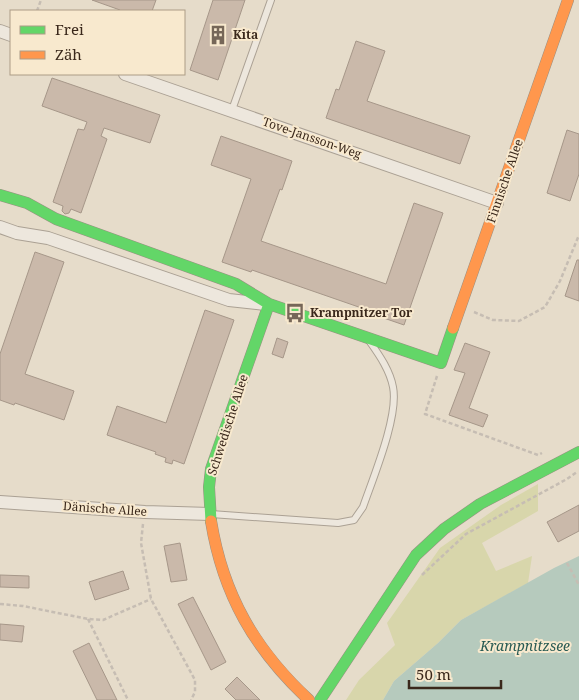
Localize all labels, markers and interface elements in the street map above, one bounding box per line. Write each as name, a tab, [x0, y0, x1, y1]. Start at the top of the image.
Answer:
legend	[10, 10, 185, 75]
text: Frei	[55, 19, 84, 39]
building icon: Kita	[207, 24, 229, 46]
place label: Kita	[233, 26, 258, 43]
text: Zäh	[55, 44, 82, 64]
street label: Tove-Jansson-Weg	[260, 113, 364, 163]
street label: Finnische Allee	[482, 137, 527, 225]
bus stop icon: Krampnitzer Tor	[284, 302, 306, 324]
place label: Krampnitzer Tor	[310, 304, 413, 321]
street label: Schwedische Allee	[203, 372, 252, 478]
street label: Dänische Allee	[62, 497, 148, 520]
water label: Krampnitzsee	[479, 636, 570, 655]
scale bar	[409, 658, 502, 690]
text: 50 m	[416, 664, 451, 684]

